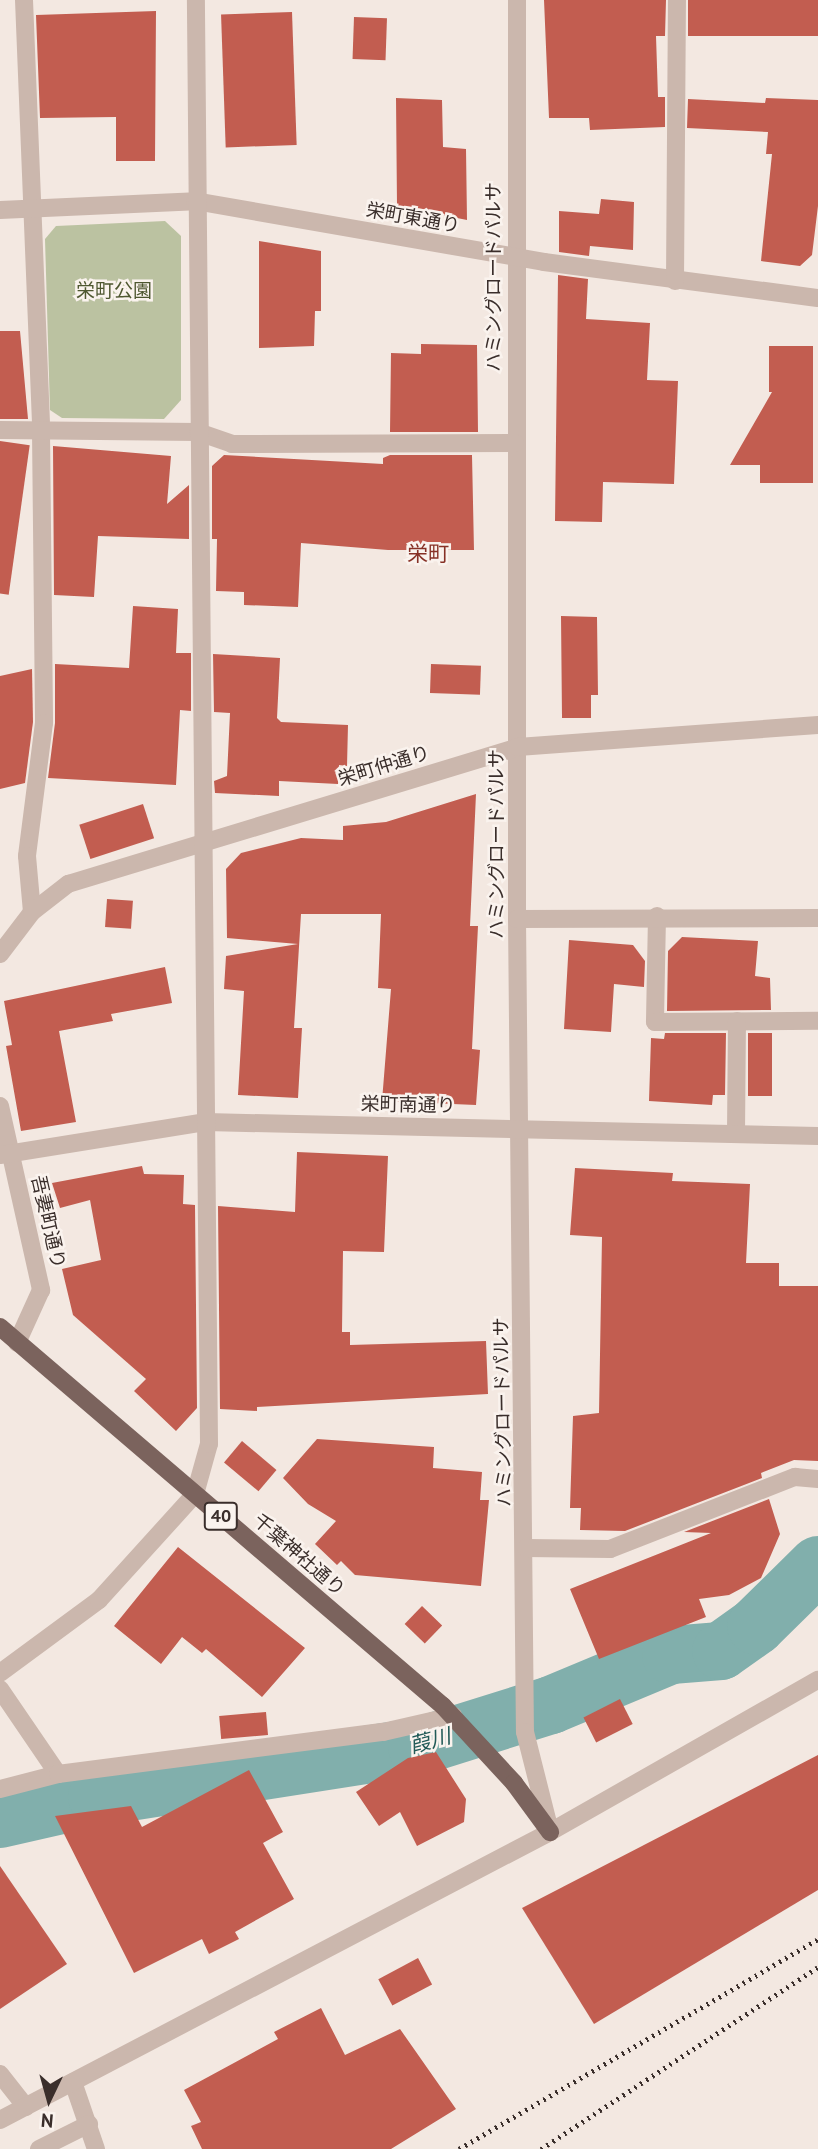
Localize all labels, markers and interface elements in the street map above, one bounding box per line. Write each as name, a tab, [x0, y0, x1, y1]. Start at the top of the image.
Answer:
street label: ハミングロードパルサ	[483, 182, 505, 372]
street label: 栄町東通り	[364, 199, 462, 237]
park label: 栄町公園	[76, 280, 152, 302]
district label: 栄町	[407, 541, 449, 567]
street label: 栄町仲通り	[335, 741, 433, 791]
street label: ハミングロードパルサ	[486, 749, 508, 939]
street label: 栄町南通り	[360, 1093, 456, 1117]
street label: 吾妻町通り	[26, 1173, 70, 1271]
street label: ハミングロードパルサ	[490, 1317, 516, 1507]
road number: 40	[204, 1502, 238, 1531]
street label: 千葉神社通り	[249, 1509, 349, 1601]
water label: 葭川	[406, 1723, 454, 1759]
north arrow	[14, 2065, 84, 2135]
text: N	[40, 2108, 54, 2133]

